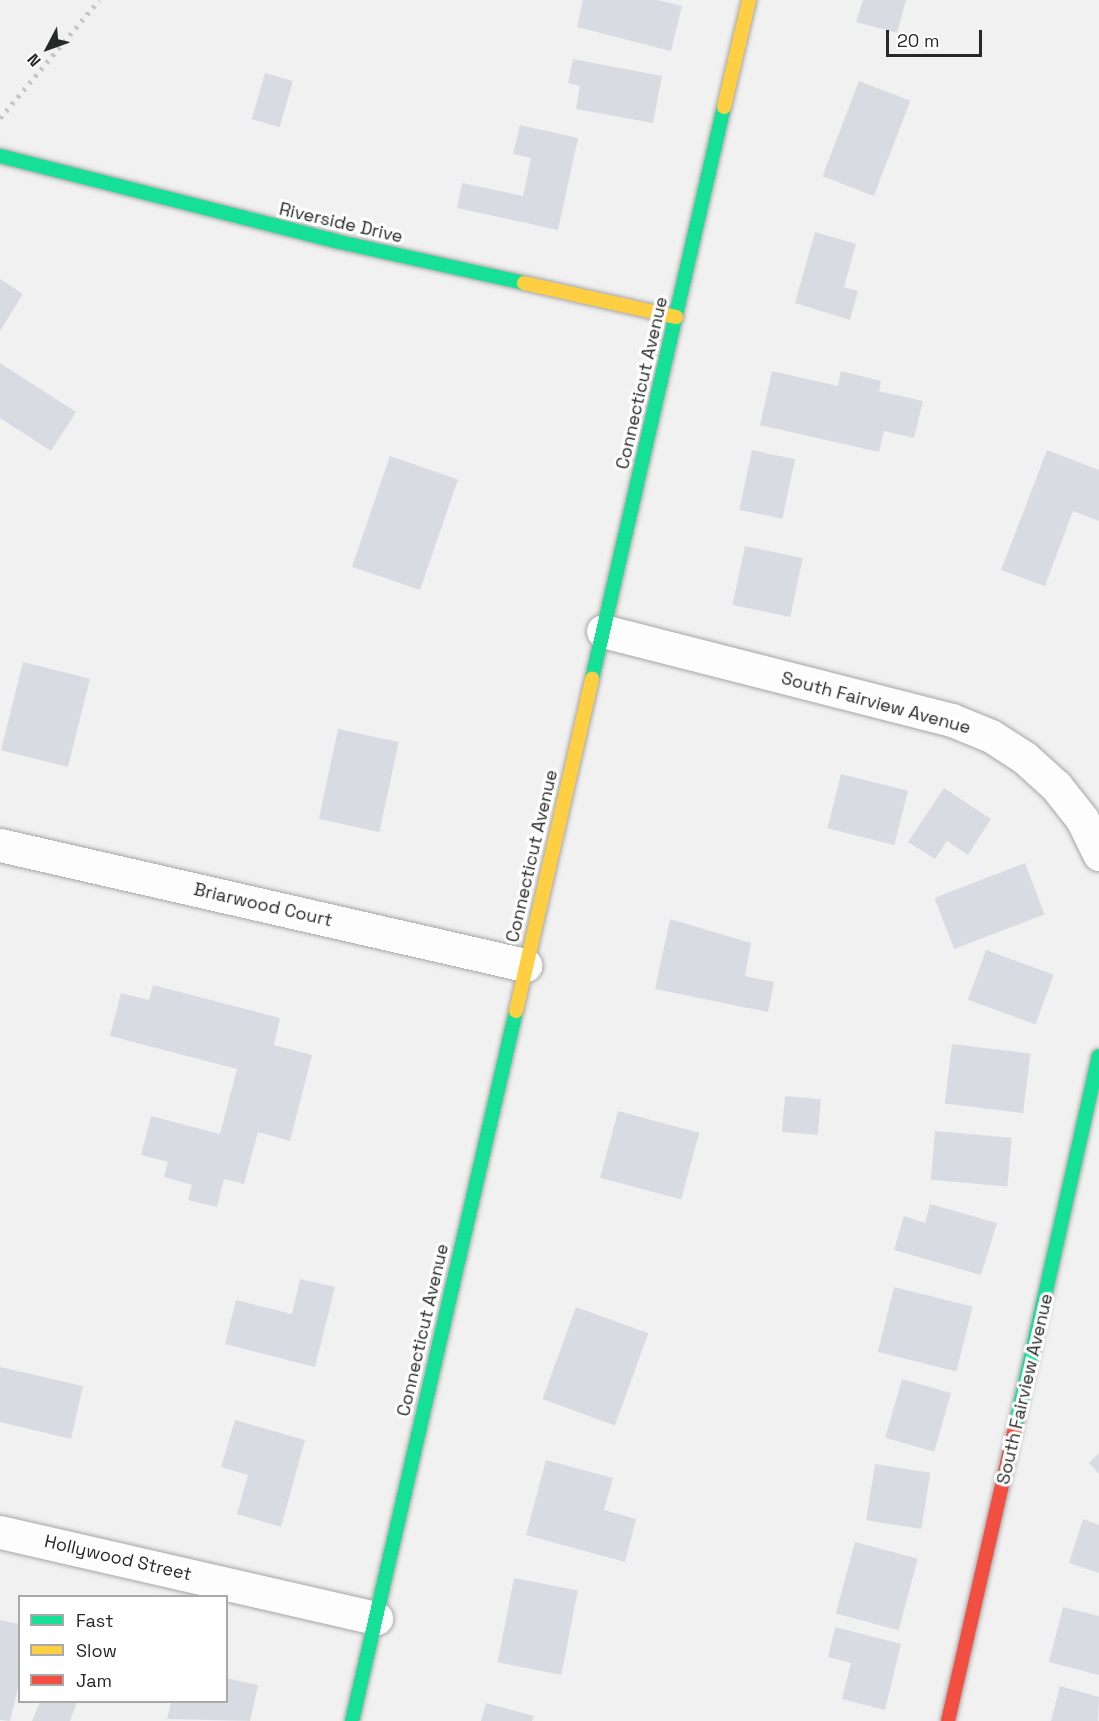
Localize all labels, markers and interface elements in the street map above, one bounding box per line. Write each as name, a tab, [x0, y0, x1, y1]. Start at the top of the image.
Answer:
north arrow	[18, 18, 78, 78]
scale bar	[889, 18, 985, 56]
text: 20 m	[897, 29, 940, 52]
text: N	[23, 49, 45, 71]
street label: Riverside Drive	[277, 198, 405, 248]
street label: Connecticut Avenue	[612, 294, 672, 472]
street label: South Fairview Avenue	[779, 667, 973, 739]
street label: Connecticut Avenue	[502, 767, 562, 945]
street label: Briarwood Court	[192, 879, 334, 931]
street label: Connecticut Avenue	[393, 1241, 453, 1419]
street label: South Fairview Avenue	[992, 1291, 1058, 1487]
street label: Hollywood Street	[42, 1531, 194, 1585]
legend	[18, 1595, 228, 1703]
text: Fast	[76, 1609, 113, 1632]
text: Slow	[76, 1639, 117, 1662]
text: Jam	[76, 1669, 112, 1692]

